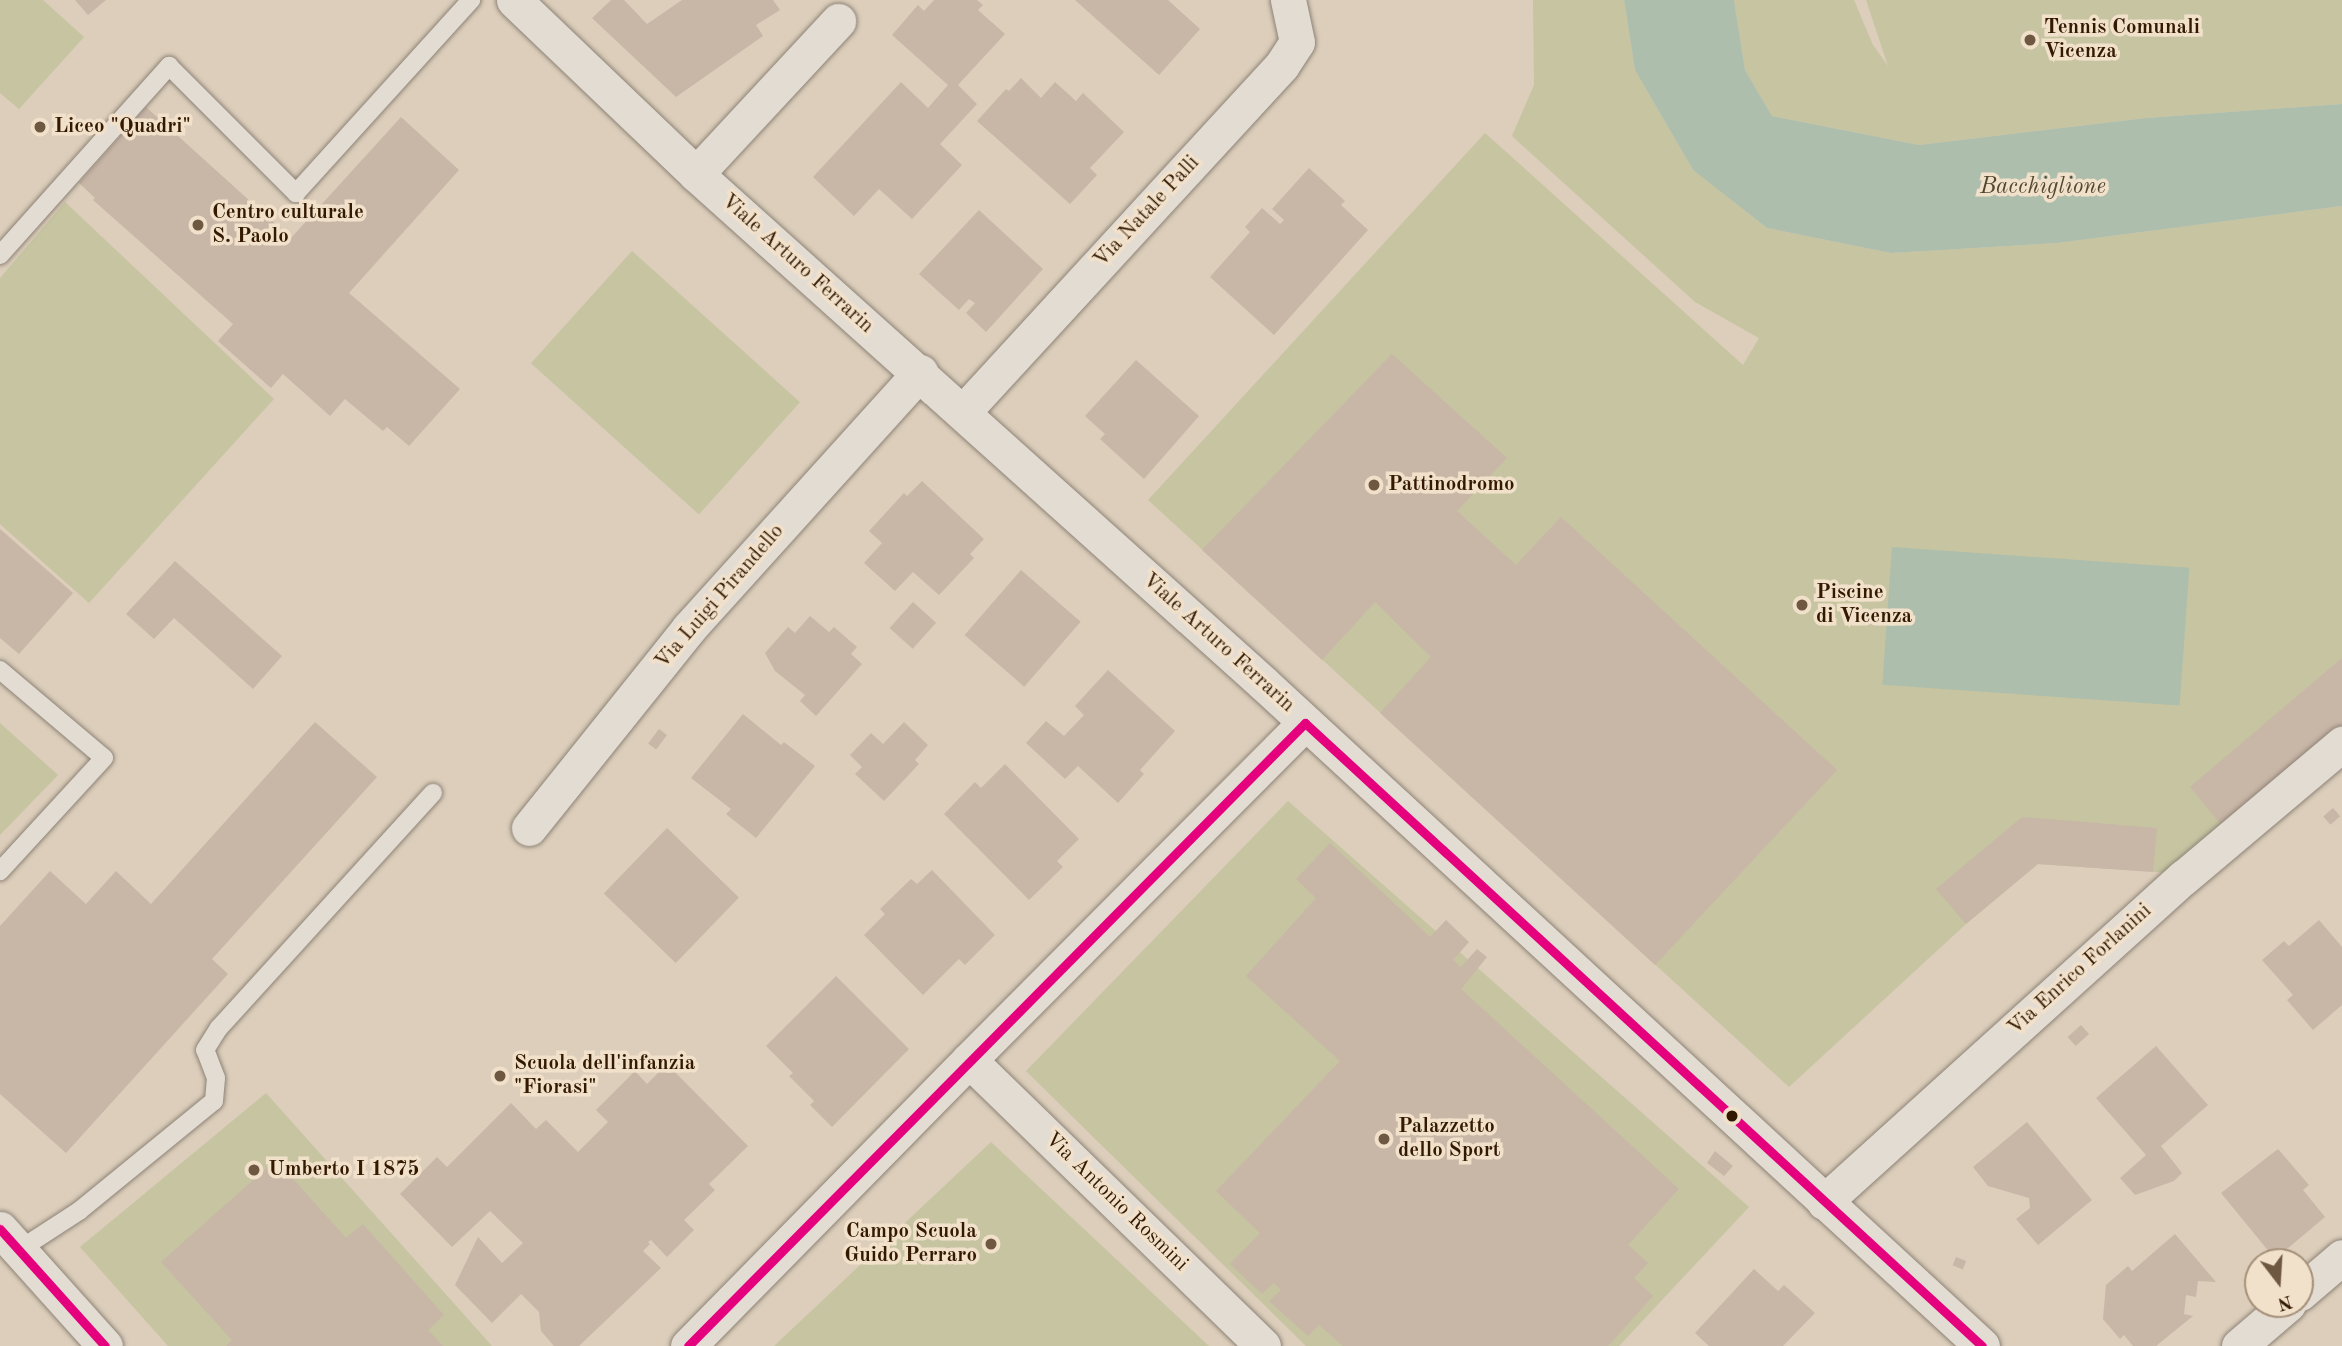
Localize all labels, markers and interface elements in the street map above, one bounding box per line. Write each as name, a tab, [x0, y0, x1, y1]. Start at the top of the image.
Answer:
place label: Tennis Comunali Vicenza	[2044, 15, 2200, 65]
marker: Tennis Comunali Vicenza	[2022, 32, 2038, 48]
place label: Liceo "Quadri"	[54, 114, 191, 140]
marker: Liceo "Quadri"	[32, 119, 48, 135]
street label: Via Natale Palli	[1089, 151, 1205, 273]
water label: Bacchiglione	[1980, 173, 2106, 201]
street label: Viale Arturo Ferrarin	[716, 189, 878, 339]
place label: Centro culturale S. Paolo	[212, 200, 364, 250]
marker: Centro culturale S. Paolo	[190, 217, 206, 233]
place label: Pattinodromo	[1388, 472, 1515, 498]
marker: Pattinodromo	[1366, 477, 1382, 493]
street label: Via Luigi Pirandello	[650, 519, 790, 675]
street label: Viale Arturo Ferrarin	[1137, 568, 1299, 718]
place label: Piscine di Vicenza	[1816, 580, 1912, 630]
marker: Piscine di Vicenza	[1794, 597, 1810, 613]
street label: Via Enrico Forlanini	[2003, 899, 2157, 1041]
place label: Scuola dell'infanzia "Fiorasi"	[514, 1051, 695, 1101]
marker: Scuola dell'infanzia "Fiorasi"	[492, 1068, 508, 1084]
unlabelled marker	[1725, 1109, 1739, 1123]
place label: Palazzetto dello Sport	[1398, 1114, 1500, 1164]
street label: Via Antonio Rosmini	[1039, 1127, 1193, 1277]
marker: Palazzetto dello Sport	[1376, 1131, 1392, 1147]
place label: Umberto I 1875	[268, 1157, 420, 1183]
marker: Umberto I 1875	[246, 1162, 262, 1178]
place label: Campo Scuola Guido Perraro	[844, 1219, 977, 1269]
marker: Campo Scuola Guido Perraro	[983, 1236, 999, 1252]
north arrow	[2244, 1248, 2314, 1318]
text: N	[2275, 1290, 2294, 1313]

